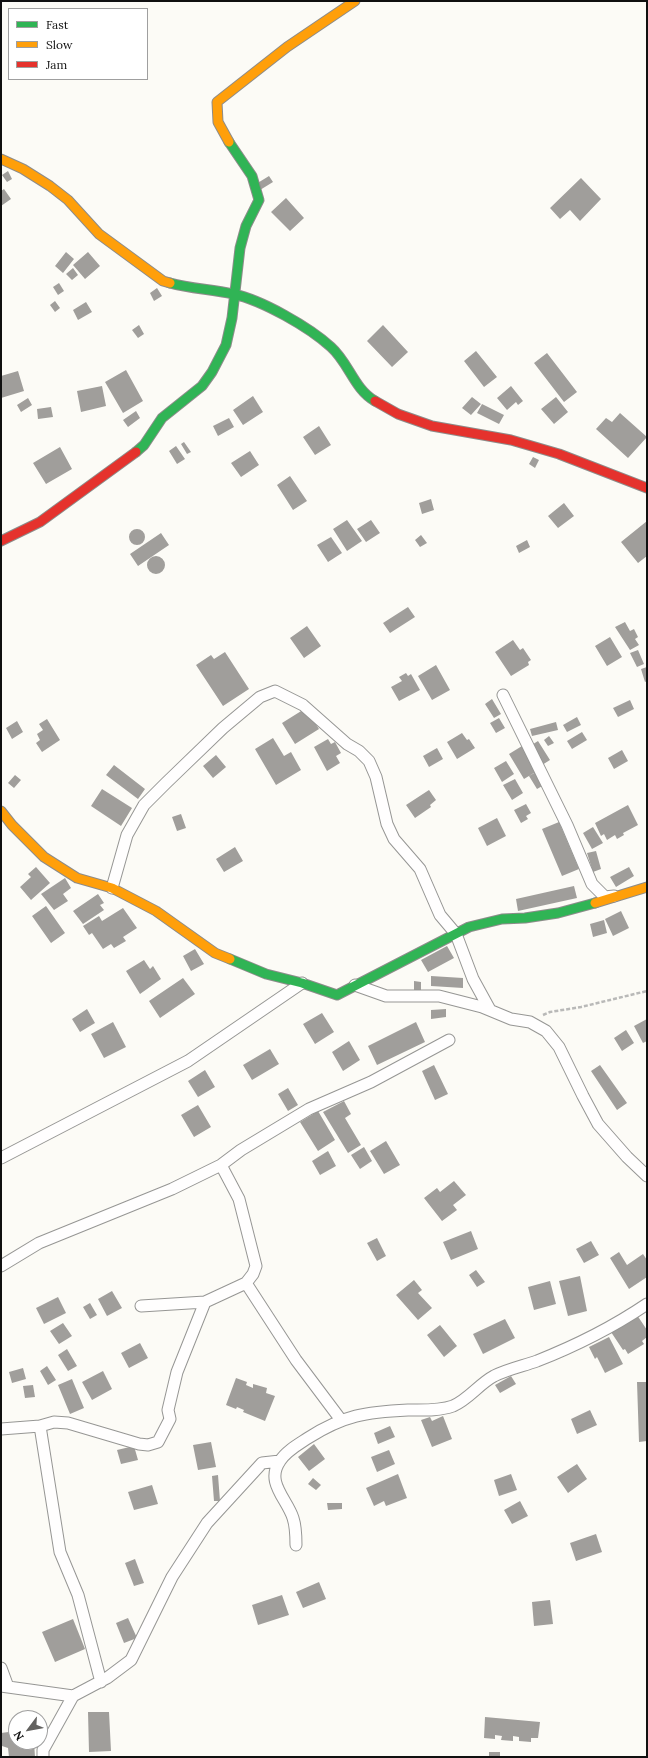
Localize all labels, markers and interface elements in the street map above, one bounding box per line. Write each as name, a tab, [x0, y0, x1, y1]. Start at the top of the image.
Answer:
legend	[8, 8, 148, 80]
text: Fast	[46, 17, 69, 32]
text: Slow	[46, 37, 73, 52]
text: Jam	[46, 57, 67, 72]
north arrow	[8, 1710, 48, 1750]
text: N	[10, 1729, 27, 1743]

